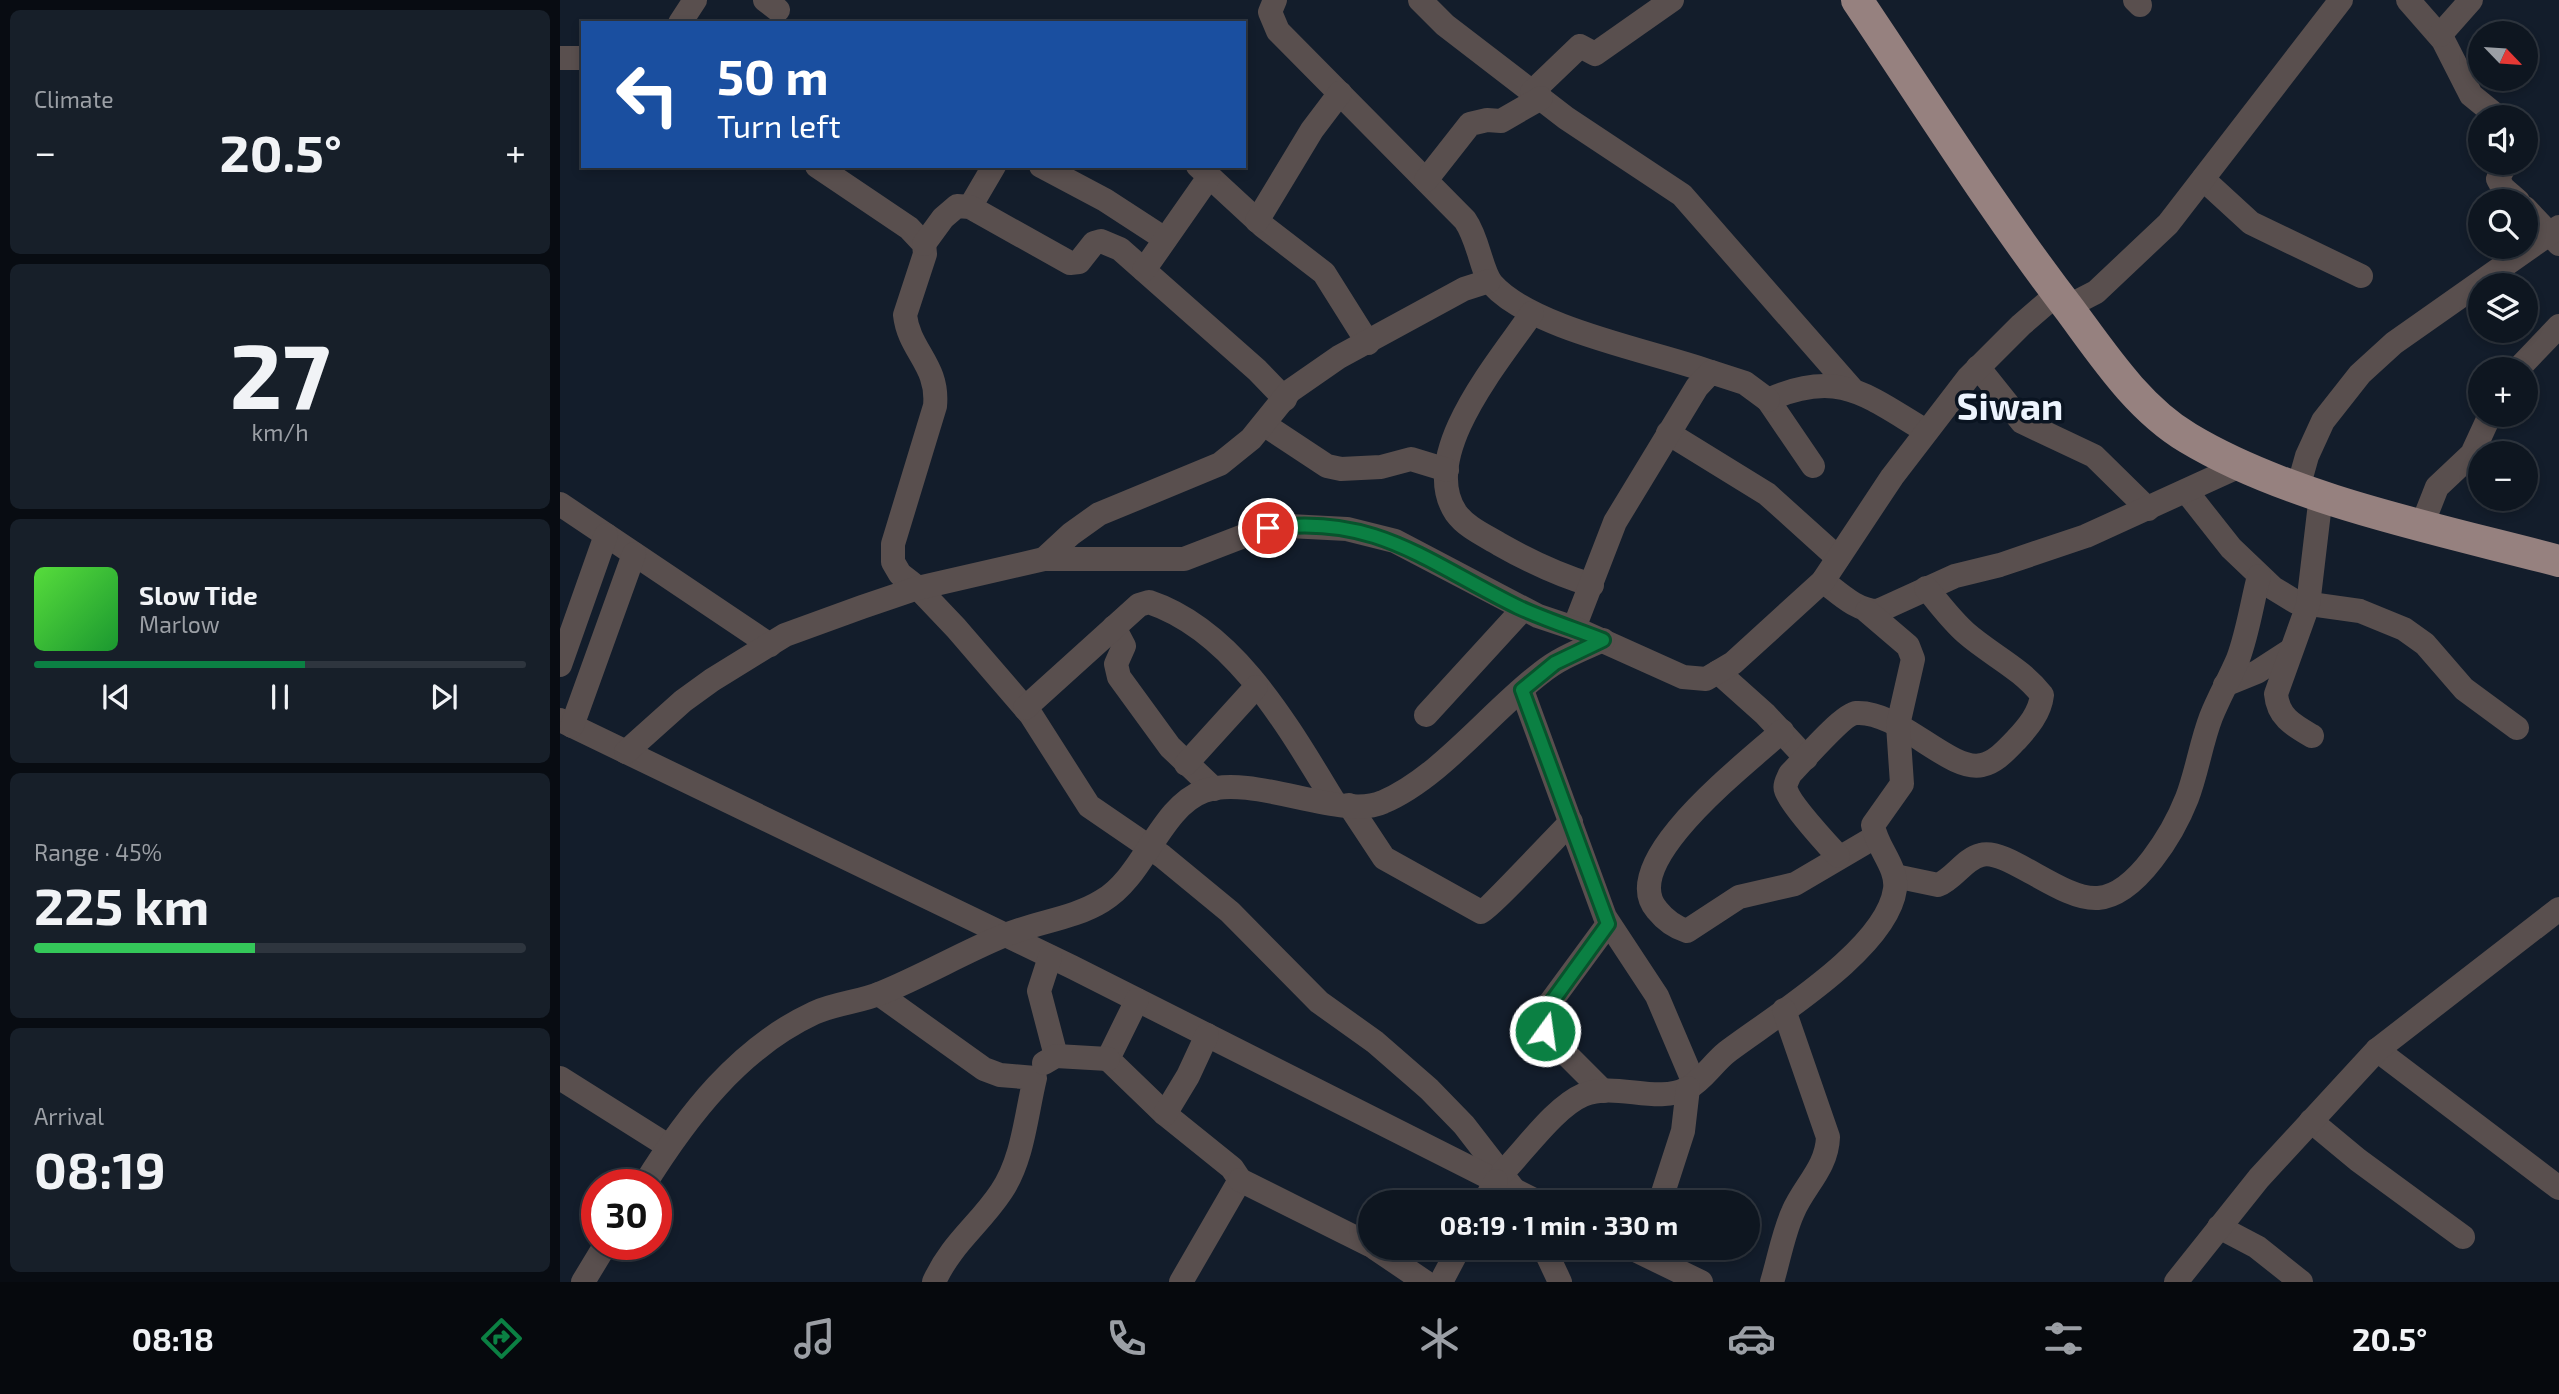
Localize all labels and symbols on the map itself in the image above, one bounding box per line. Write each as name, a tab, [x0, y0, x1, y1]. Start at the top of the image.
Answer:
north arrow	[2468, 21, 2538, 91]
district label: Siwan	[1957, 383, 2063, 427]
pin	[1238, 498, 1298, 558]
position arrow	[1508, 994, 1582, 1068]
speed limit sign: 30	[581, 1169, 672, 1260]

